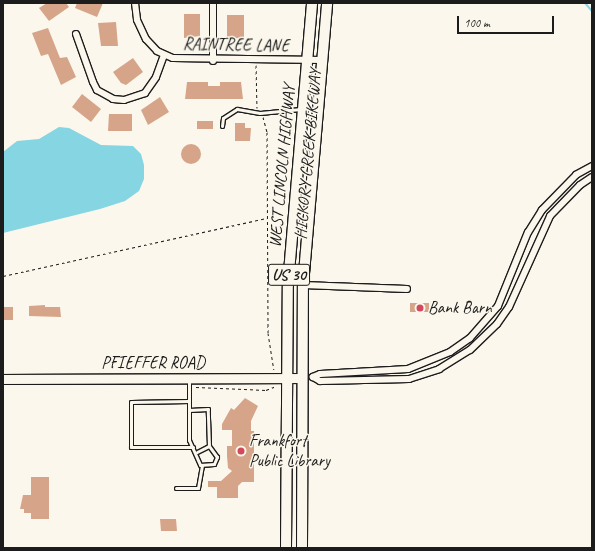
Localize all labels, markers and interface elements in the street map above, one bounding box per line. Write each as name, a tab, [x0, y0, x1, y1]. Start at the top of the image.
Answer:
scale bar	[459, 8, 556, 34]
text: 100 m	[464, 15, 490, 31]
street label: RAINTREE LANE	[182, 34, 290, 56]
street label: HICKORY CREEK BIKEWAY	[290, 69, 326, 239]
street label: WEST LINCOLN HIGHWAY	[265, 83, 299, 249]
road number: US 30	[268, 261, 310, 289]
place label: Bank Barn	[428, 298, 492, 318]
marker: Bank Barn	[415, 303, 425, 313]
street label: PFIEFFER ROAD	[101, 353, 205, 373]
place label: Frankfort Public Library	[249, 431, 329, 471]
marker: Frankfort Public Library	[236, 446, 246, 456]

